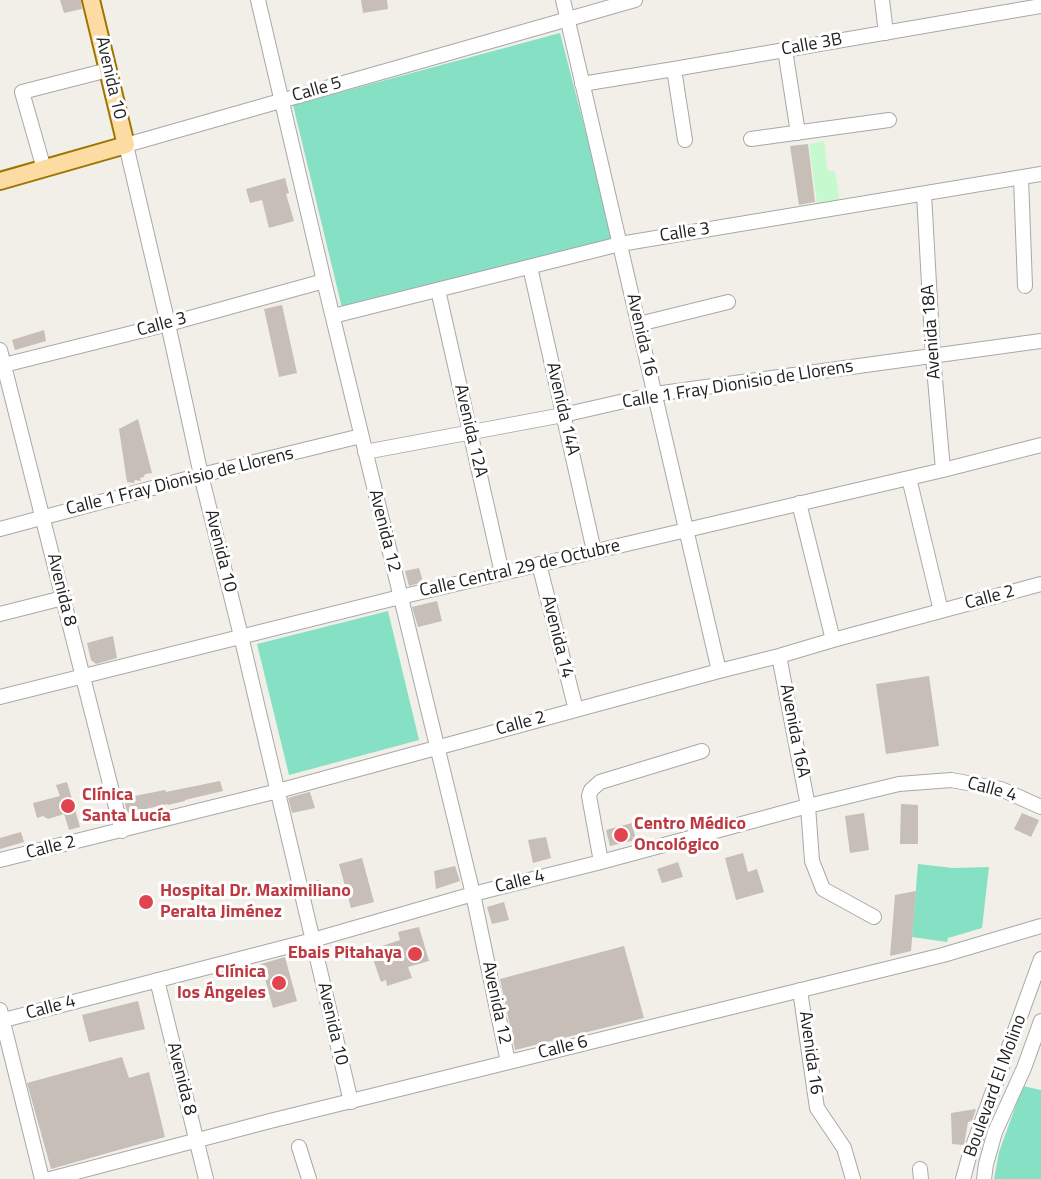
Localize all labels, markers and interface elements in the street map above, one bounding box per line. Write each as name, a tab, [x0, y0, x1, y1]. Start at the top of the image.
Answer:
street label: Calle 3B	[780, 29, 844, 61]
street label: Avenida 10	[90, 35, 130, 121]
street label: Calle 5	[290, 73, 344, 107]
street label: Calle 3	[658, 218, 712, 248]
street label: Avenida 18A	[918, 284, 946, 380]
street label: Avenida 16	[621, 292, 661, 378]
street label: Calle 3	[135, 308, 189, 342]
street label: Calle 1 Fray Dionisio de Llorens	[621, 356, 855, 414]
street label: Avenida 14A	[541, 360, 583, 458]
street label: Avenida 12A	[449, 382, 491, 480]
street label: Calle 1 Fray Dionisio de Llorens	[64, 443, 296, 521]
street label: Avenida 12	[363, 488, 405, 574]
street label: Avenida 10	[199, 508, 241, 594]
street label: Calle Central 29 de Octubre	[418, 535, 622, 603]
street label: Avenida 8	[42, 551, 80, 629]
street label: Calle 2	[963, 581, 1017, 615]
street label: Avenida 14	[536, 594, 578, 680]
street label: Avenida 16A	[774, 682, 814, 780]
street label: Calle 2	[494, 707, 548, 741]
street label: Calle 4	[965, 773, 1019, 807]
place label: Clínica Santa Lucía	[82, 785, 171, 828]
marker: Clínica Santa Lucía	[59, 797, 77, 815]
place label: Centro Médico Oncológico	[634, 814, 746, 856]
marker: Centro Médico Oncológico	[612, 826, 630, 844]
street label: Calle 2	[24, 831, 78, 865]
street label: Calle 4	[493, 865, 547, 899]
place label: Hospital Dr. Maximiliano Peralta Jiménez	[160, 881, 351, 924]
marker: Hospital Dr. Maximiliano Peralta Jiménez	[137, 893, 155, 911]
place label: Ebais Pitahaya	[288, 943, 402, 965]
marker: Ebais Pitahaya	[406, 945, 424, 963]
street label: Avenida 12	[477, 960, 515, 1046]
place label: Clínica los Ángeles	[177, 962, 266, 1004]
marker: Clínica los Ángeles	[270, 974, 288, 992]
street label: Avenida 10	[312, 981, 352, 1067]
street label: Calle 4	[24, 991, 78, 1025]
street label: Avenida 16	[793, 1010, 827, 1096]
street label: Boulevard El Molino	[960, 1012, 1032, 1160]
street label: Calle 6	[536, 1031, 590, 1065]
street label: Avenida 8	[162, 1040, 200, 1118]

